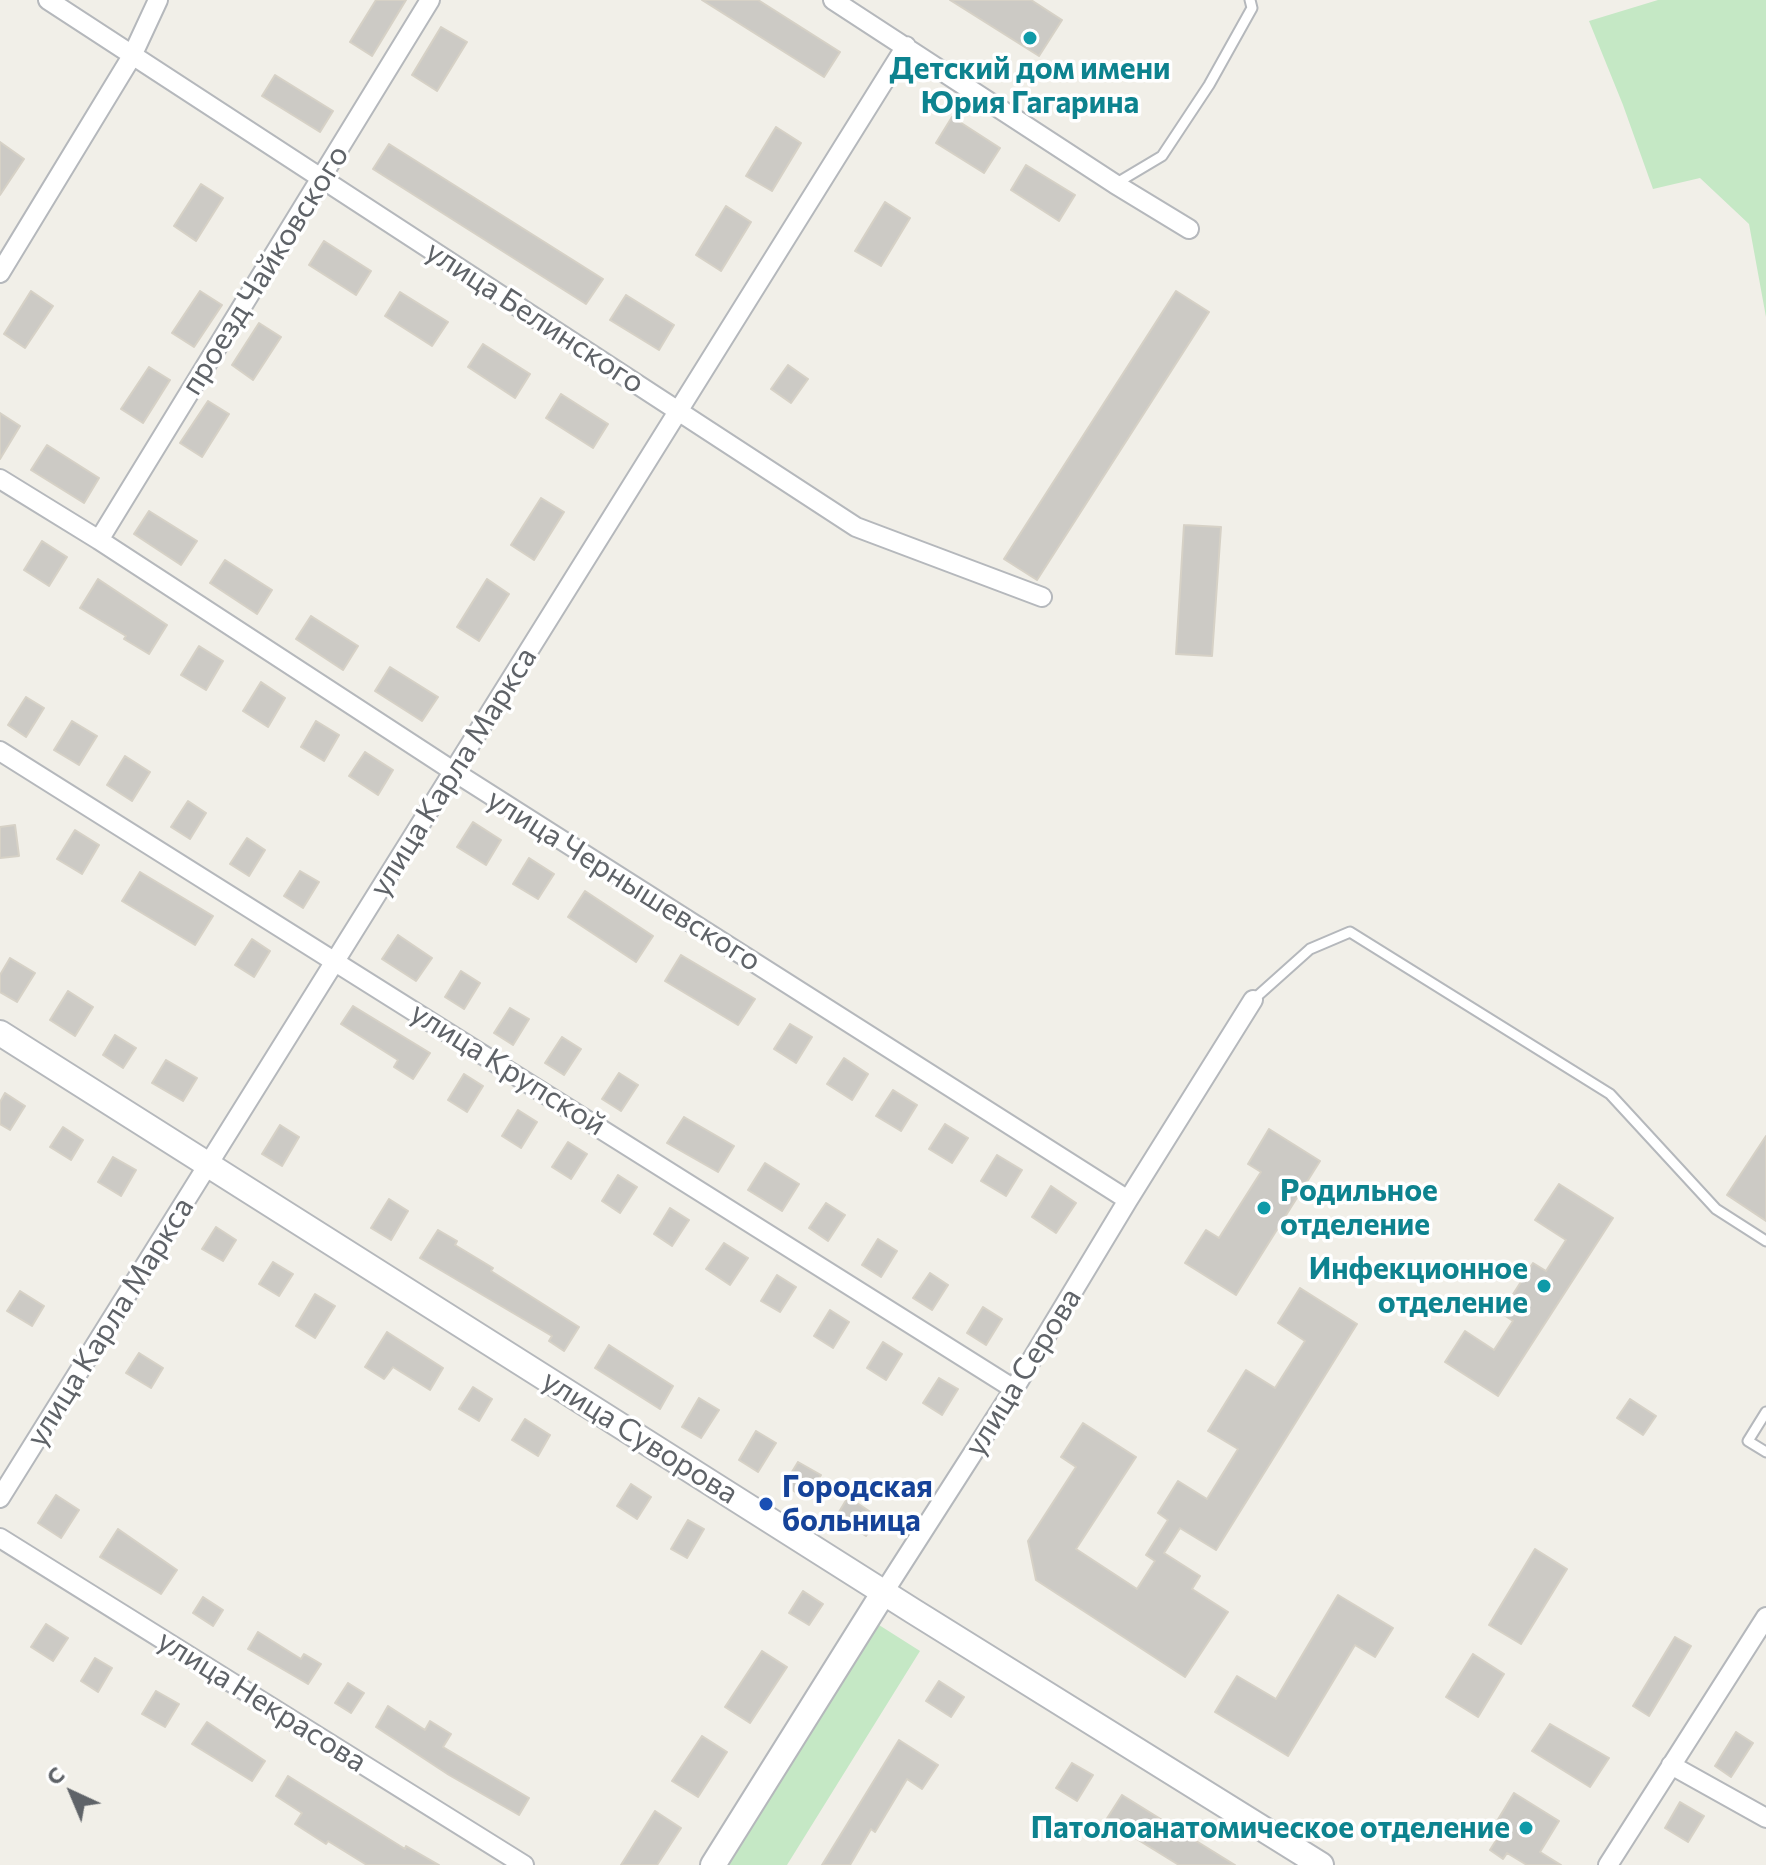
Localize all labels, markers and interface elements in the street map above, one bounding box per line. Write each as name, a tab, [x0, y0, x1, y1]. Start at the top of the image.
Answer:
marker: Детский дом имени Юрия Гагарина	[1021, 29, 1039, 47]
place label: Детский дом имени Юрия Гагарина	[889, 51, 1171, 122]
street label: проезд Чайковского	[174, 139, 356, 401]
street label: улица Белинского	[419, 233, 651, 401]
street label: улица Карла Маркса	[362, 641, 544, 903]
street label: улица Чернышевского	[481, 781, 767, 979]
street label: улица Крупской	[404, 995, 612, 1143]
place label: Родильное отделение	[1280, 1173, 1438, 1244]
street label: улица Карла Маркса	[19, 1191, 201, 1453]
marker: Родильное отделение	[1255, 1199, 1273, 1217]
place label: Инфекционное отделение	[1309, 1251, 1528, 1322]
marker: Инфекционное отделение	[1535, 1277, 1553, 1295]
street label: улица Серова	[957, 1281, 1089, 1463]
street label: улица Суворова	[535, 1362, 745, 1512]
place label: Городская больница	[782, 1469, 933, 1540]
marker: Городская больница	[757, 1495, 775, 1513]
street label: улица Некрасова	[151, 1622, 373, 1780]
north arrow	[32, 1753, 112, 1833]
text: С	[40, 1760, 70, 1790]
place label: Патолоанатомическое отделение	[1031, 1810, 1510, 1846]
marker: Патолоанатомическое отделение	[1517, 1819, 1535, 1837]

